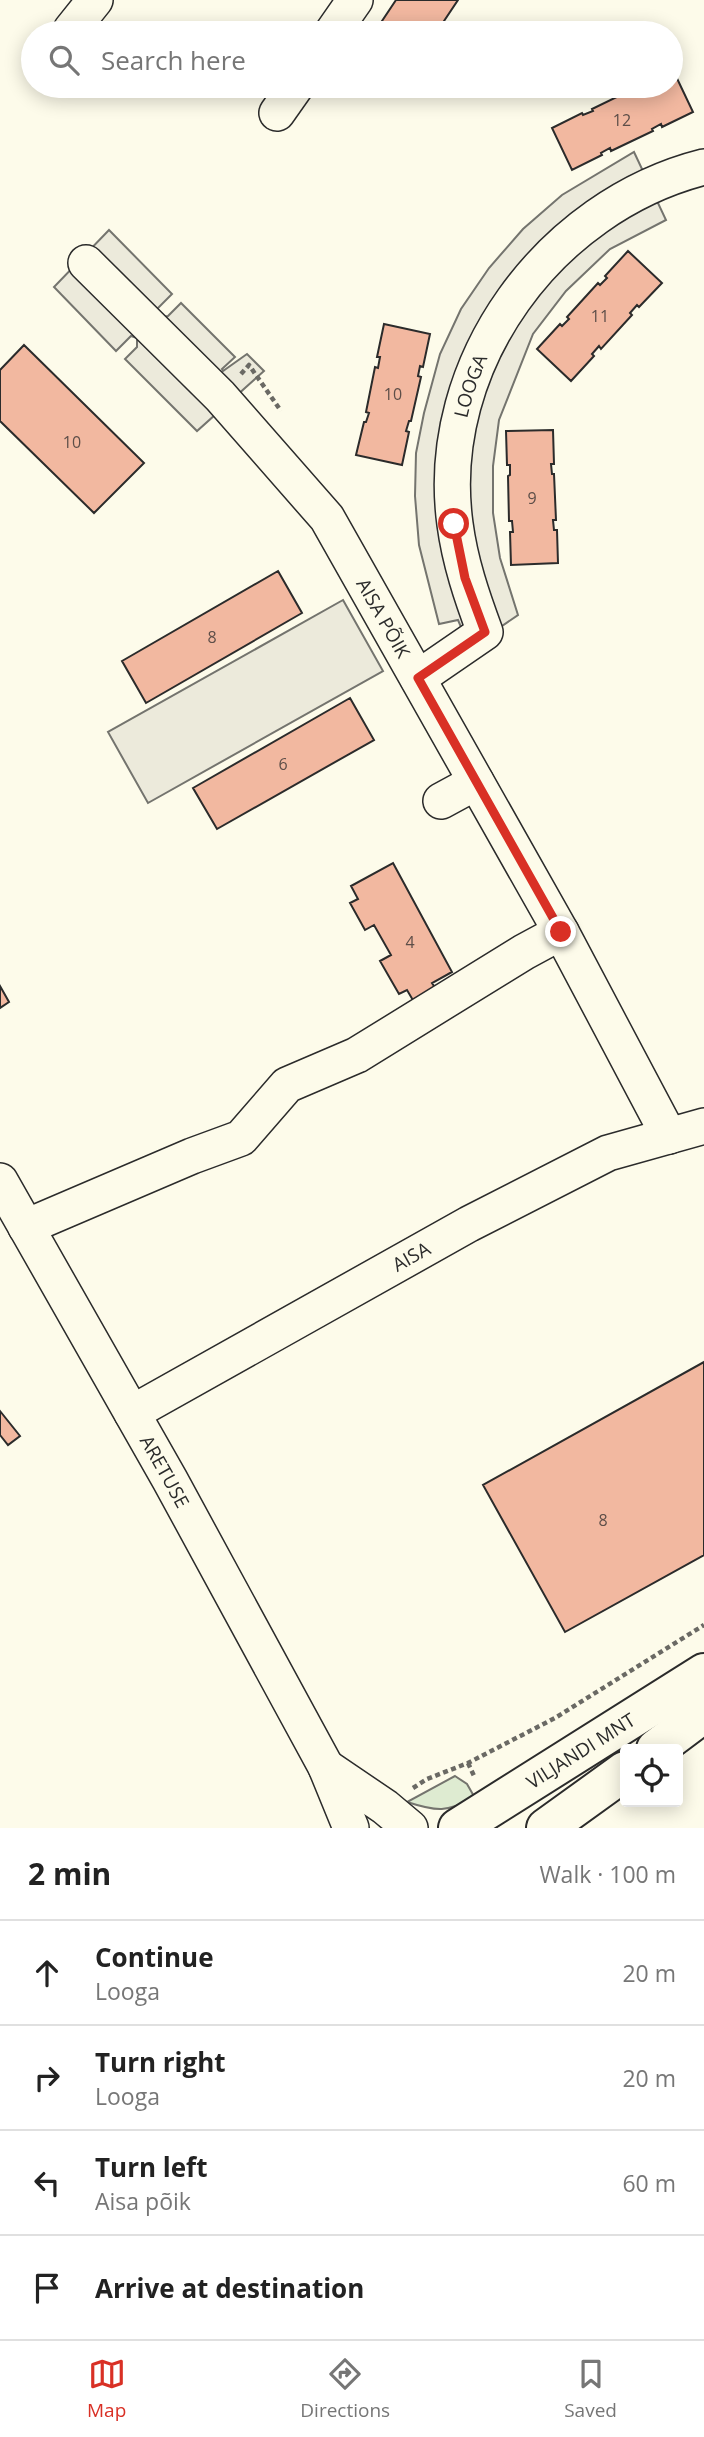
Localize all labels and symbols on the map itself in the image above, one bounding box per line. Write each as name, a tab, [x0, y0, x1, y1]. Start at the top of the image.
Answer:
house number: 12	[613, 109, 631, 131]
house number: 11	[591, 305, 609, 327]
street label: LOOGA	[448, 350, 493, 420]
house number: 10	[384, 383, 402, 405]
house number: 10	[63, 431, 81, 453]
house number: 9	[527, 487, 537, 509]
route start	[438, 508, 469, 539]
street label: AISA PÕIK	[351, 573, 417, 663]
house number: 8	[207, 626, 217, 648]
house number: 6	[278, 753, 288, 775]
route end	[545, 916, 576, 947]
house number: 4	[405, 931, 415, 953]
street label: AISA	[387, 1235, 435, 1278]
street label: ARETUSE	[134, 1430, 196, 1512]
house number: 8	[598, 1509, 608, 1531]
street label: VILJANDI MNT	[521, 1706, 640, 1795]

